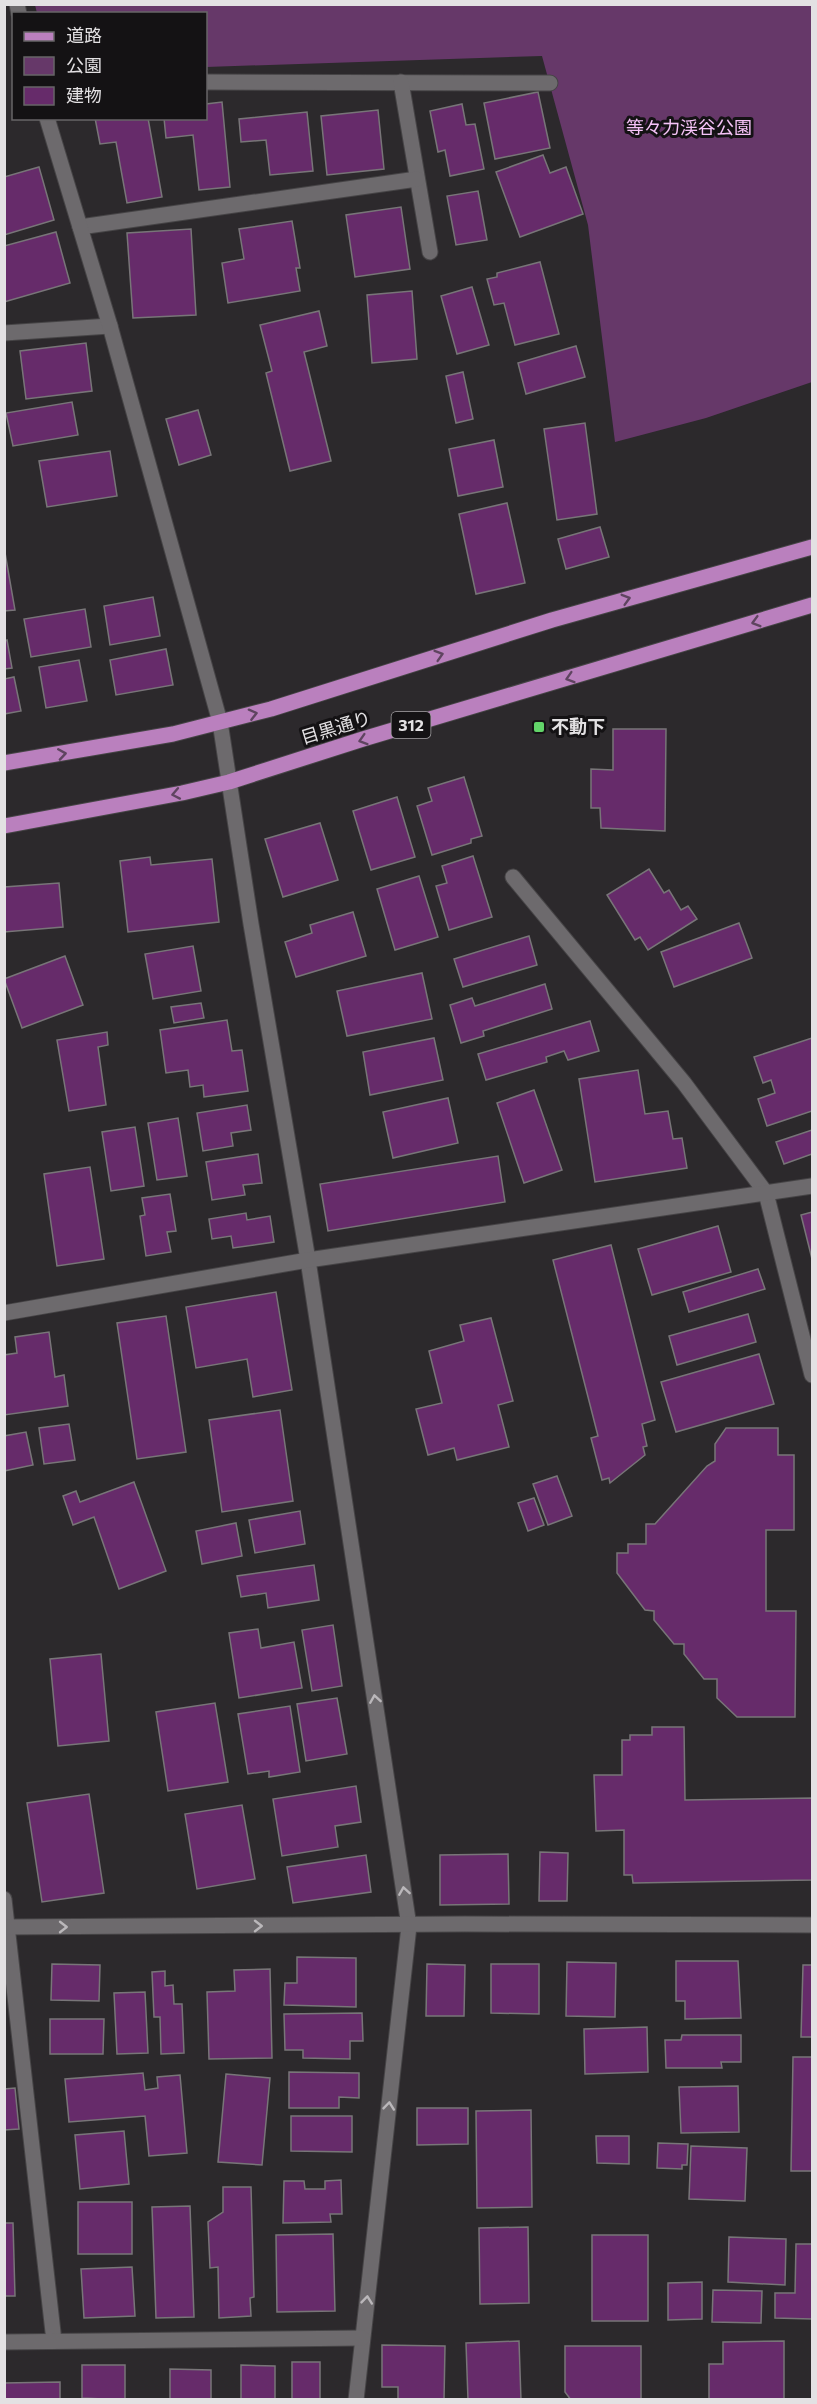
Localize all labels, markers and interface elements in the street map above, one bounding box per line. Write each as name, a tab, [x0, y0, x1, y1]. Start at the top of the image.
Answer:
legend	[12, 12, 207, 120]
text: 道路	[66, 24, 102, 46]
text: 公園	[66, 54, 102, 76]
text: 建物	[66, 84, 102, 106]
park label: 等々力渓谷公園	[626, 116, 752, 138]
one-way arrow	[620, 594, 631, 606]
one-way arrow	[751, 615, 762, 627]
one-way arrow	[433, 650, 444, 662]
one-way arrow	[565, 671, 576, 683]
street label: 目黒通り	[298, 706, 373, 748]
one-way arrow	[248, 708, 258, 721]
road number: 312	[392, 712, 430, 738]
place label: 不動下	[551, 715, 605, 737]
marker: 不動下	[532, 720, 546, 734]
one-way arrow	[358, 732, 369, 745]
one-way arrow	[58, 749, 67, 761]
one-way arrow	[171, 787, 181, 800]
one-way arrow	[369, 1694, 381, 1703]
one-way arrow	[399, 1887, 411, 1896]
one-way arrow	[253, 1920, 262, 1932]
one-way arrow	[58, 1921, 67, 1933]
one-way arrow	[382, 2101, 395, 2110]
one-way arrow	[360, 2295, 373, 2304]

